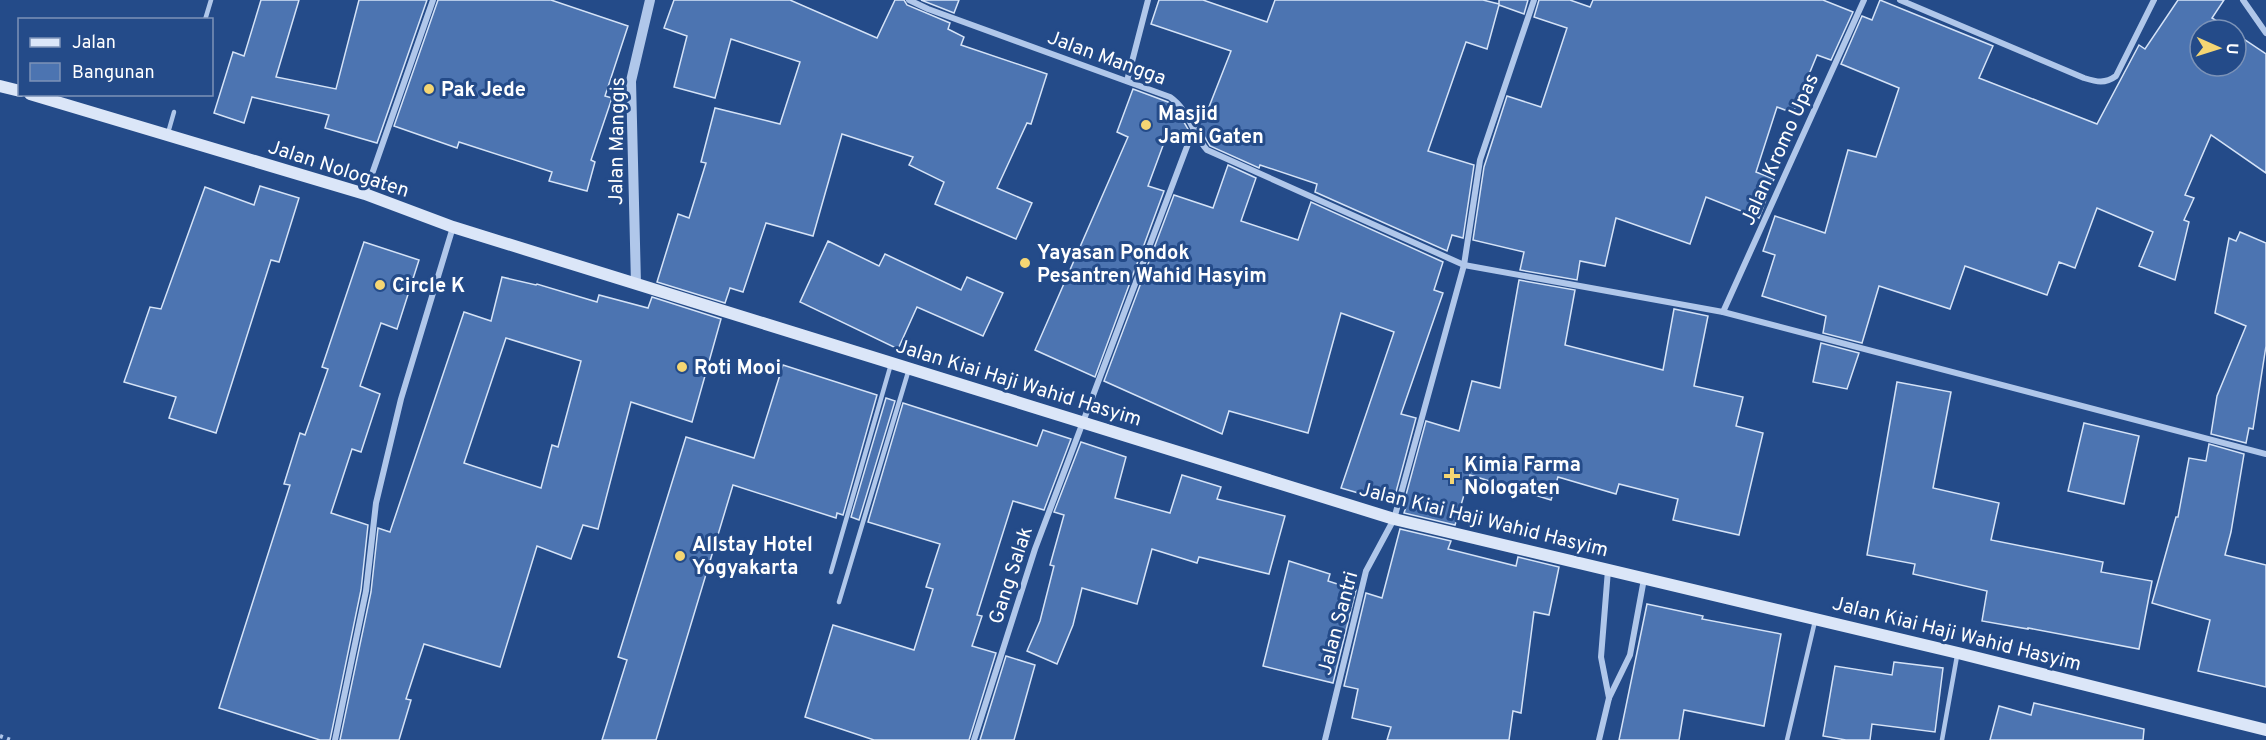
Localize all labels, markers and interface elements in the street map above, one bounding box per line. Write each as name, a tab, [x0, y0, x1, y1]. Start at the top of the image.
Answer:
legend	[18, 18, 213, 96]
north arrow	[2188, 18, 2248, 78]
street label: Jalan Mangga	[1043, 25, 1169, 92]
text: Jalan	[72, 32, 116, 55]
text: U	[2221, 42, 2241, 55]
text: Bangunan	[72, 62, 155, 85]
street label: Jalan Kromo Upas	[1736, 70, 1826, 230]
street label: Jalan Manggis	[604, 77, 632, 205]
place label: Pak Jede	[441, 78, 526, 104]
marker: Pak Jede	[422, 82, 436, 96]
place label: Masjid Jami Gaten	[1158, 102, 1264, 151]
marker: Masjid Jami Gaten	[1139, 118, 1153, 132]
street label: Jalan Nologaten	[265, 135, 412, 205]
place label: Yayasan Pondok Pesantren Wahid Hasyim	[1037, 241, 1267, 290]
marker: Yayasan Pondok Pesantren Wahid Hasyim	[1018, 256, 1032, 270]
place label: Circle K	[392, 274, 465, 300]
marker: Circle K	[373, 278, 387, 292]
street label: Jalan Kiai Haji Wahid Hasyim	[892, 334, 1144, 434]
place label: Roti Mooi	[694, 356, 781, 382]
marker: Roti Mooi	[675, 360, 689, 374]
place label: Kimia Farma Nologaten	[1464, 453, 1581, 502]
marker: Kimia Farma Nologaten	[1445, 469, 1459, 483]
street label: Jalan Kiai Haji Wahid Hasyim	[1356, 477, 1611, 564]
street label: Gang Salak	[984, 524, 1040, 628]
place label: Allstay Hotel Yogyakarta	[692, 533, 813, 582]
marker: Allstay Hotel Yogyakarta	[673, 549, 687, 563]
street label: Jalan Santri	[1313, 569, 1365, 678]
street label: Jalan Kiai Haji Wahid Hasyim	[1829, 591, 2084, 678]

